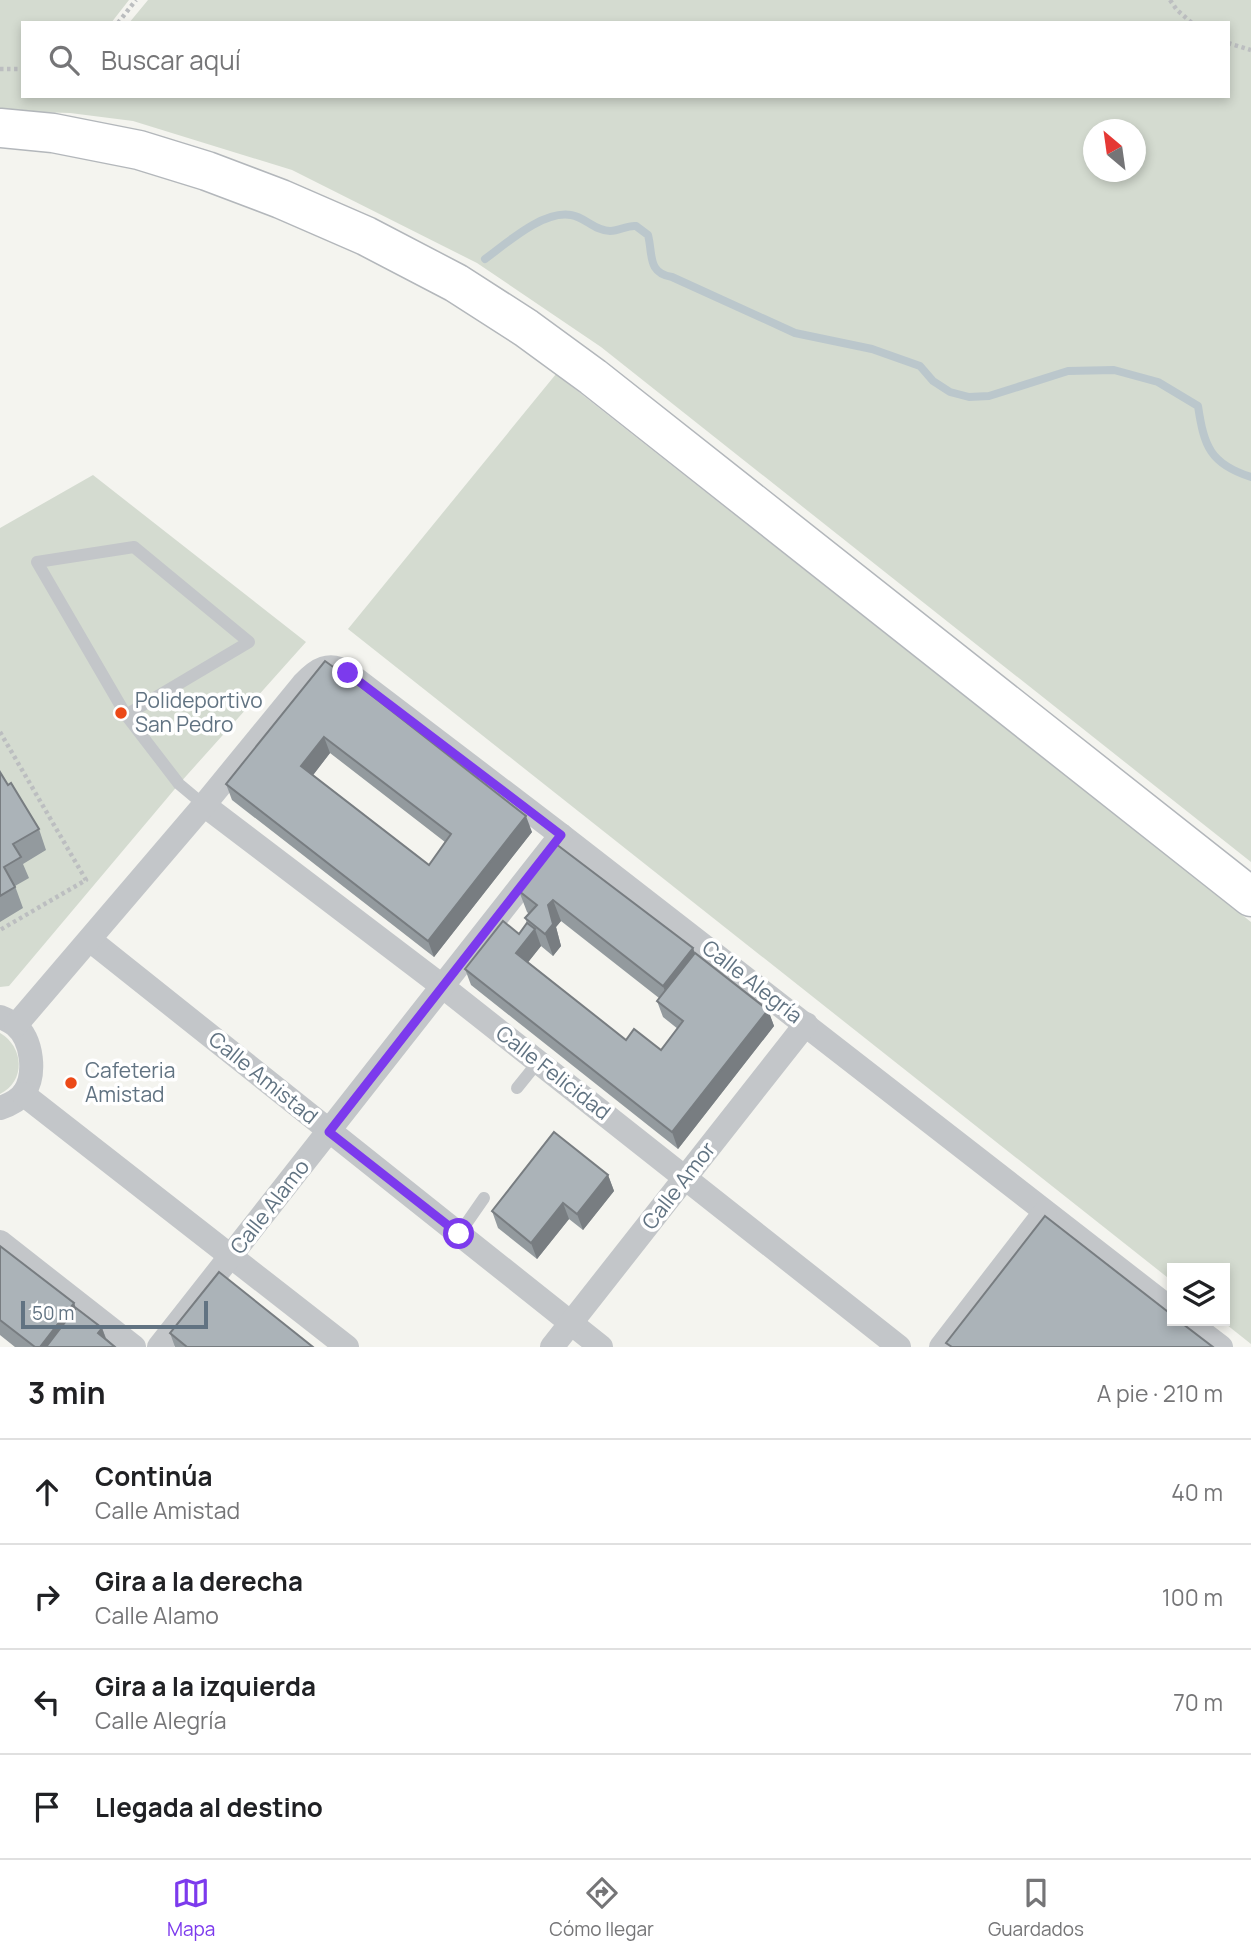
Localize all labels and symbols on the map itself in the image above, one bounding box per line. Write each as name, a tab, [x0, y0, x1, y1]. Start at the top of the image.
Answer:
north arrow	[1083, 119, 1146, 182]
route end	[332, 657, 363, 688]
place label: Polideportivo San Pedro	[135, 686, 263, 738]
marker: Polideportivo San Pedro	[113, 705, 129, 721]
street label: Calle Alegría	[697, 933, 809, 1029]
street label: Calle Felicidad	[491, 1019, 617, 1126]
street label: Calle Amistad	[203, 1025, 324, 1130]
place label: Cafeteria Amistad	[85, 1056, 175, 1108]
marker: Cafeteria Amistad	[63, 1075, 79, 1091]
street label: Calle Amor	[635, 1135, 722, 1235]
street label: Calle Alamo	[223, 1153, 315, 1260]
route start	[443, 1218, 474, 1249]
scale bar	[21, 1298, 208, 1330]

